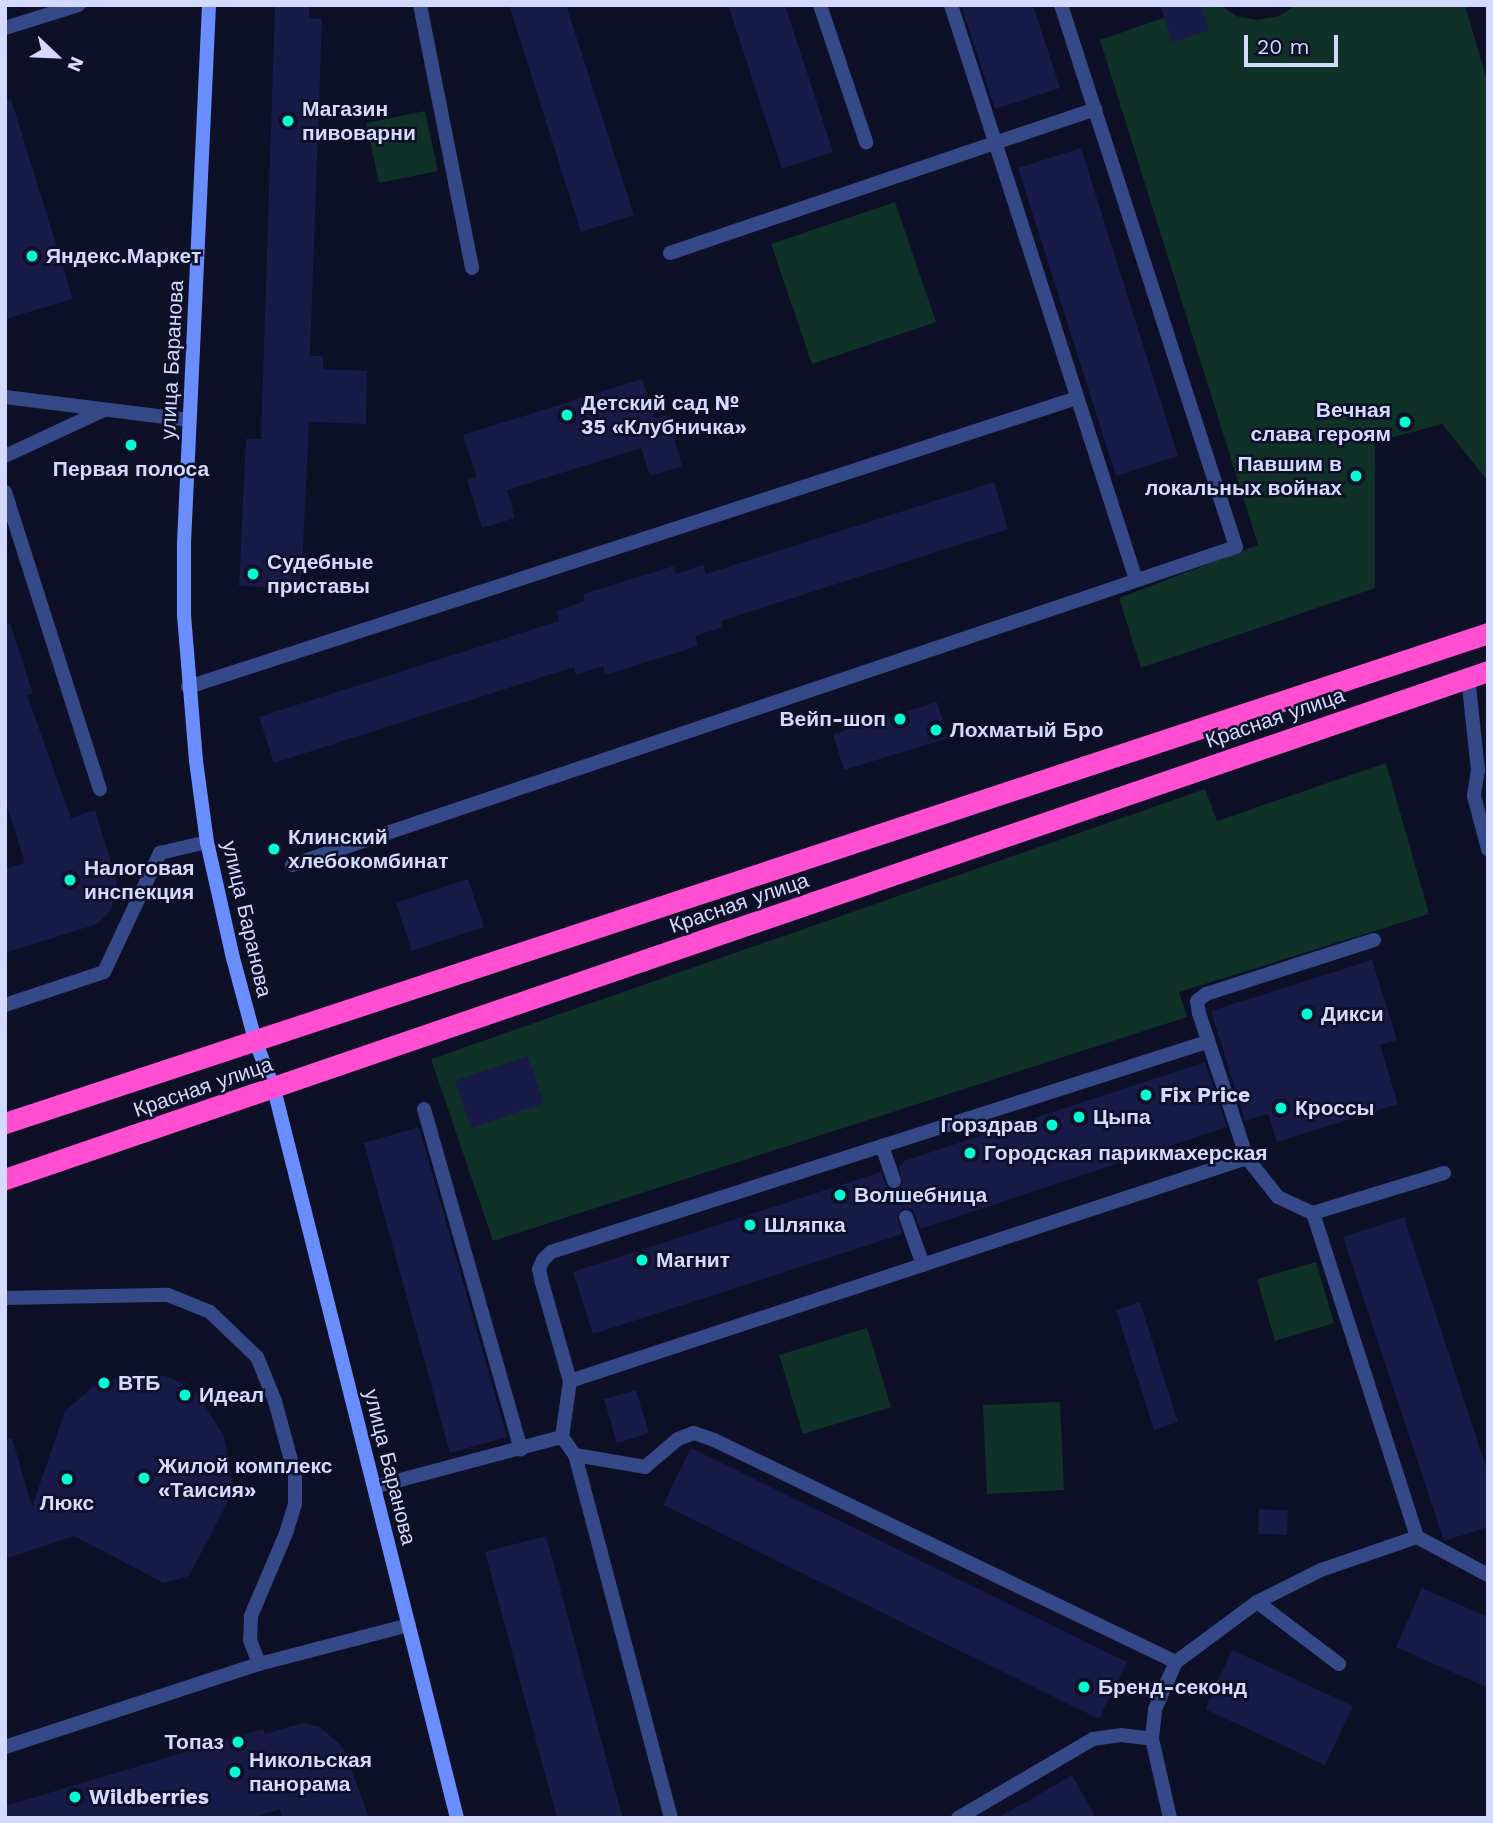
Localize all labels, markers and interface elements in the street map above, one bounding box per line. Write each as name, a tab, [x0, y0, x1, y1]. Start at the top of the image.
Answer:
north arrow	[21, 21, 91, 91]
scale bar	[1248, 21, 1342, 65]
text: 20 m	[1257, 34, 1309, 59]
text: N	[62, 53, 89, 75]
place label: Магазин пивоварни	[302, 96, 416, 146]
marker: Магазин пивоварни	[280, 113, 296, 129]
place label: Яндекс.Маркет	[46, 243, 201, 269]
marker: Яндекс.Маркет	[24, 248, 40, 264]
street label: улица Баранова	[155, 280, 189, 440]
place label: Детский сад № 35 «Клубничка»	[581, 390, 747, 440]
place label: Вечная слава героям	[1250, 397, 1391, 447]
marker: Детский сад № 35 «Клубничка»	[559, 407, 575, 423]
marker: Вечная слава героям	[1397, 414, 1413, 430]
marker: Первая полоса	[123, 437, 139, 453]
place label: Павшим в локальных войнах	[1145, 451, 1342, 501]
place label: Первая полоса	[53, 456, 209, 482]
marker: Павшим в локальных войнах	[1348, 468, 1364, 484]
place label: Судебные приставы	[267, 549, 373, 599]
marker: Судебные приставы	[245, 566, 261, 582]
street label: Красная улица	[1202, 682, 1348, 754]
place label: Вейп-шоп	[779, 706, 886, 732]
marker: Вейп-шоп	[892, 711, 908, 727]
place label: Лохматый Бро	[950, 717, 1104, 743]
marker: Лохматый Бро	[928, 722, 944, 738]
place label: Клинский хлебокомбинат	[288, 824, 449, 874]
street label: улица Баранова	[217, 838, 277, 1000]
marker: Клинский хлебокомбинат	[266, 841, 282, 857]
place label: Налоговая инспекция	[84, 855, 195, 905]
street label: Красная улица	[666, 867, 812, 939]
marker: Налоговая инспекция	[62, 872, 78, 888]
place label: Дикси	[1321, 1001, 1384, 1027]
marker: Дикси	[1299, 1006, 1315, 1022]
street label: Красная улица	[130, 1051, 276, 1123]
place label: Fix Price	[1160, 1082, 1251, 1108]
marker: Fix Price	[1138, 1087, 1154, 1103]
place label: Кроссы	[1295, 1095, 1374, 1121]
marker: Кроссы	[1273, 1100, 1289, 1116]
place label: Цыпа	[1093, 1104, 1151, 1130]
marker: Цыпа	[1071, 1109, 1087, 1125]
place label: Горздрав	[941, 1112, 1038, 1138]
marker: Горздрав	[1044, 1117, 1060, 1133]
place label: Городская парикмахерская	[984, 1140, 1268, 1166]
marker: Городская парикмахерская	[962, 1145, 978, 1161]
place label: Волшебница	[854, 1182, 987, 1208]
marker: Волшебница	[832, 1187, 848, 1203]
place label: Шляпка	[764, 1212, 846, 1238]
marker: Шляпка	[742, 1217, 758, 1233]
place label: Магнит	[656, 1247, 730, 1273]
marker: Магнит	[634, 1252, 650, 1268]
place label: ВТБ	[118, 1370, 160, 1396]
marker: ВТБ	[96, 1375, 112, 1391]
place label: Идеал	[199, 1382, 264, 1408]
marker: Идеал	[177, 1387, 193, 1403]
street label: улица Баранова	[358, 1387, 422, 1547]
place label: Жилой комплекс «Таисия»	[158, 1453, 332, 1503]
marker: Жилой комплекс «Таисия»	[136, 1470, 152, 1486]
marker: Люкс	[59, 1471, 75, 1487]
place label: Люкс	[40, 1490, 94, 1516]
place label: Бренд-секонд	[1098, 1674, 1247, 1700]
marker: Бренд-секонд	[1076, 1679, 1092, 1695]
place label: Топаз	[165, 1729, 224, 1755]
marker: Топаз	[230, 1734, 246, 1750]
place label: Никольская панорама	[249, 1747, 372, 1797]
marker: Никольская панорама	[227, 1764, 243, 1780]
place label: Wildberries	[89, 1784, 209, 1810]
marker: Wildberries	[67, 1789, 83, 1805]

